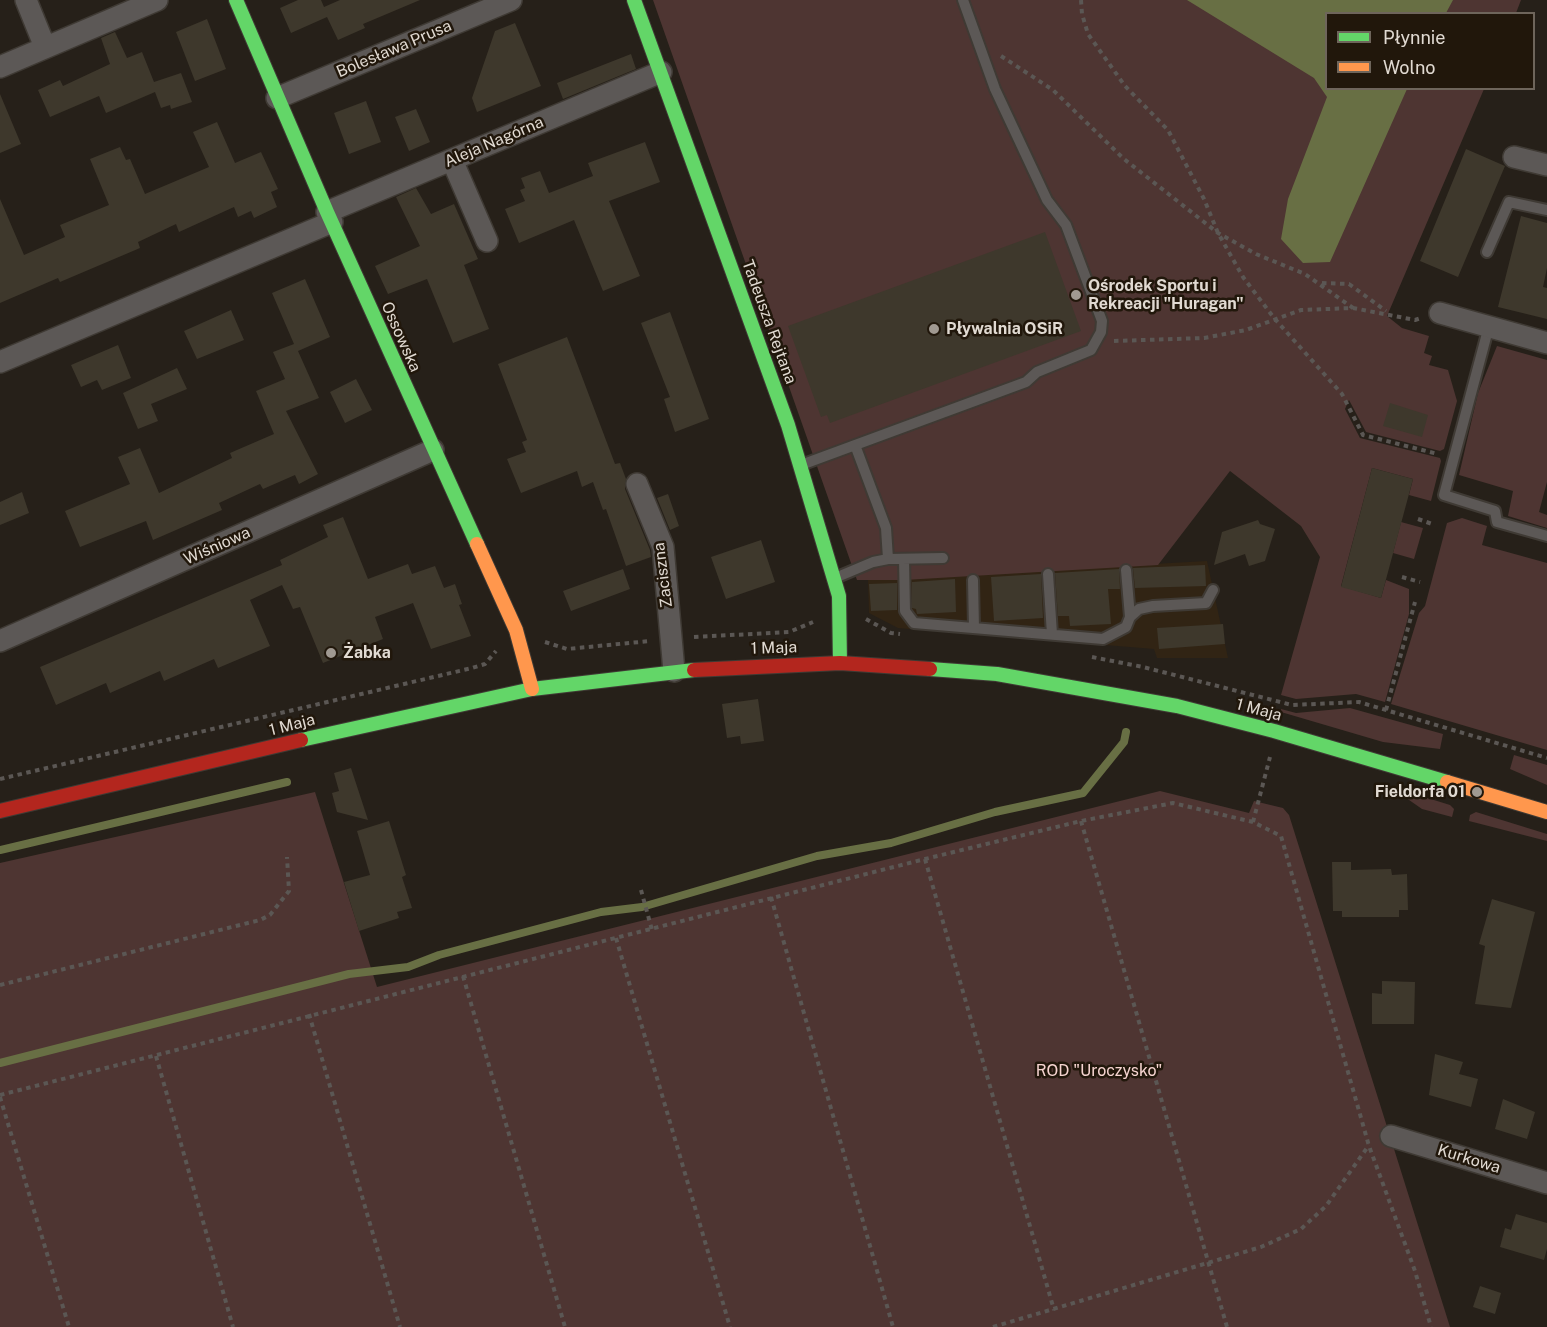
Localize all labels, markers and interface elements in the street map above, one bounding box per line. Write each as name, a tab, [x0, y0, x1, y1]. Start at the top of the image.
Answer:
legend	[1325, 12, 1535, 90]
street label: Bolesława Prusa	[334, 16, 454, 82]
text: Płynnie	[1383, 27, 1446, 48]
text: Wolno	[1383, 57, 1435, 78]
street label: Aleja Nagórna	[442, 113, 546, 171]
street label: Tadeusza Rejtana	[738, 257, 800, 387]
place label: Ośrodek Sportu i Rekreacji "Huragan"	[1088, 276, 1244, 314]
marker: Ośrodek Sportu i Rekreacji "Huragan"	[1069, 288, 1083, 302]
street label: Ossowska	[377, 299, 425, 375]
place label: Pływalnia OSiR	[946, 319, 1063, 339]
marker: Pływalnia OSiR	[927, 322, 941, 336]
street label: Wiśniowa	[181, 523, 253, 569]
street label: Zaciszna	[649, 541, 677, 609]
street label: 1 Maja	[750, 638, 798, 658]
place label: Żabka	[343, 643, 391, 663]
marker: Żabka	[324, 646, 338, 660]
street label: 1 Maja	[1234, 695, 1284, 725]
street label: 1 Maja	[267, 710, 317, 740]
place label: Fieldorfa 01	[1375, 782, 1465, 802]
marker: Fieldorfa 01	[1470, 785, 1484, 799]
park label: ROD "Uroczysko"	[1036, 1061, 1162, 1081]
street label: Kurkowa	[1435, 1140, 1503, 1178]

